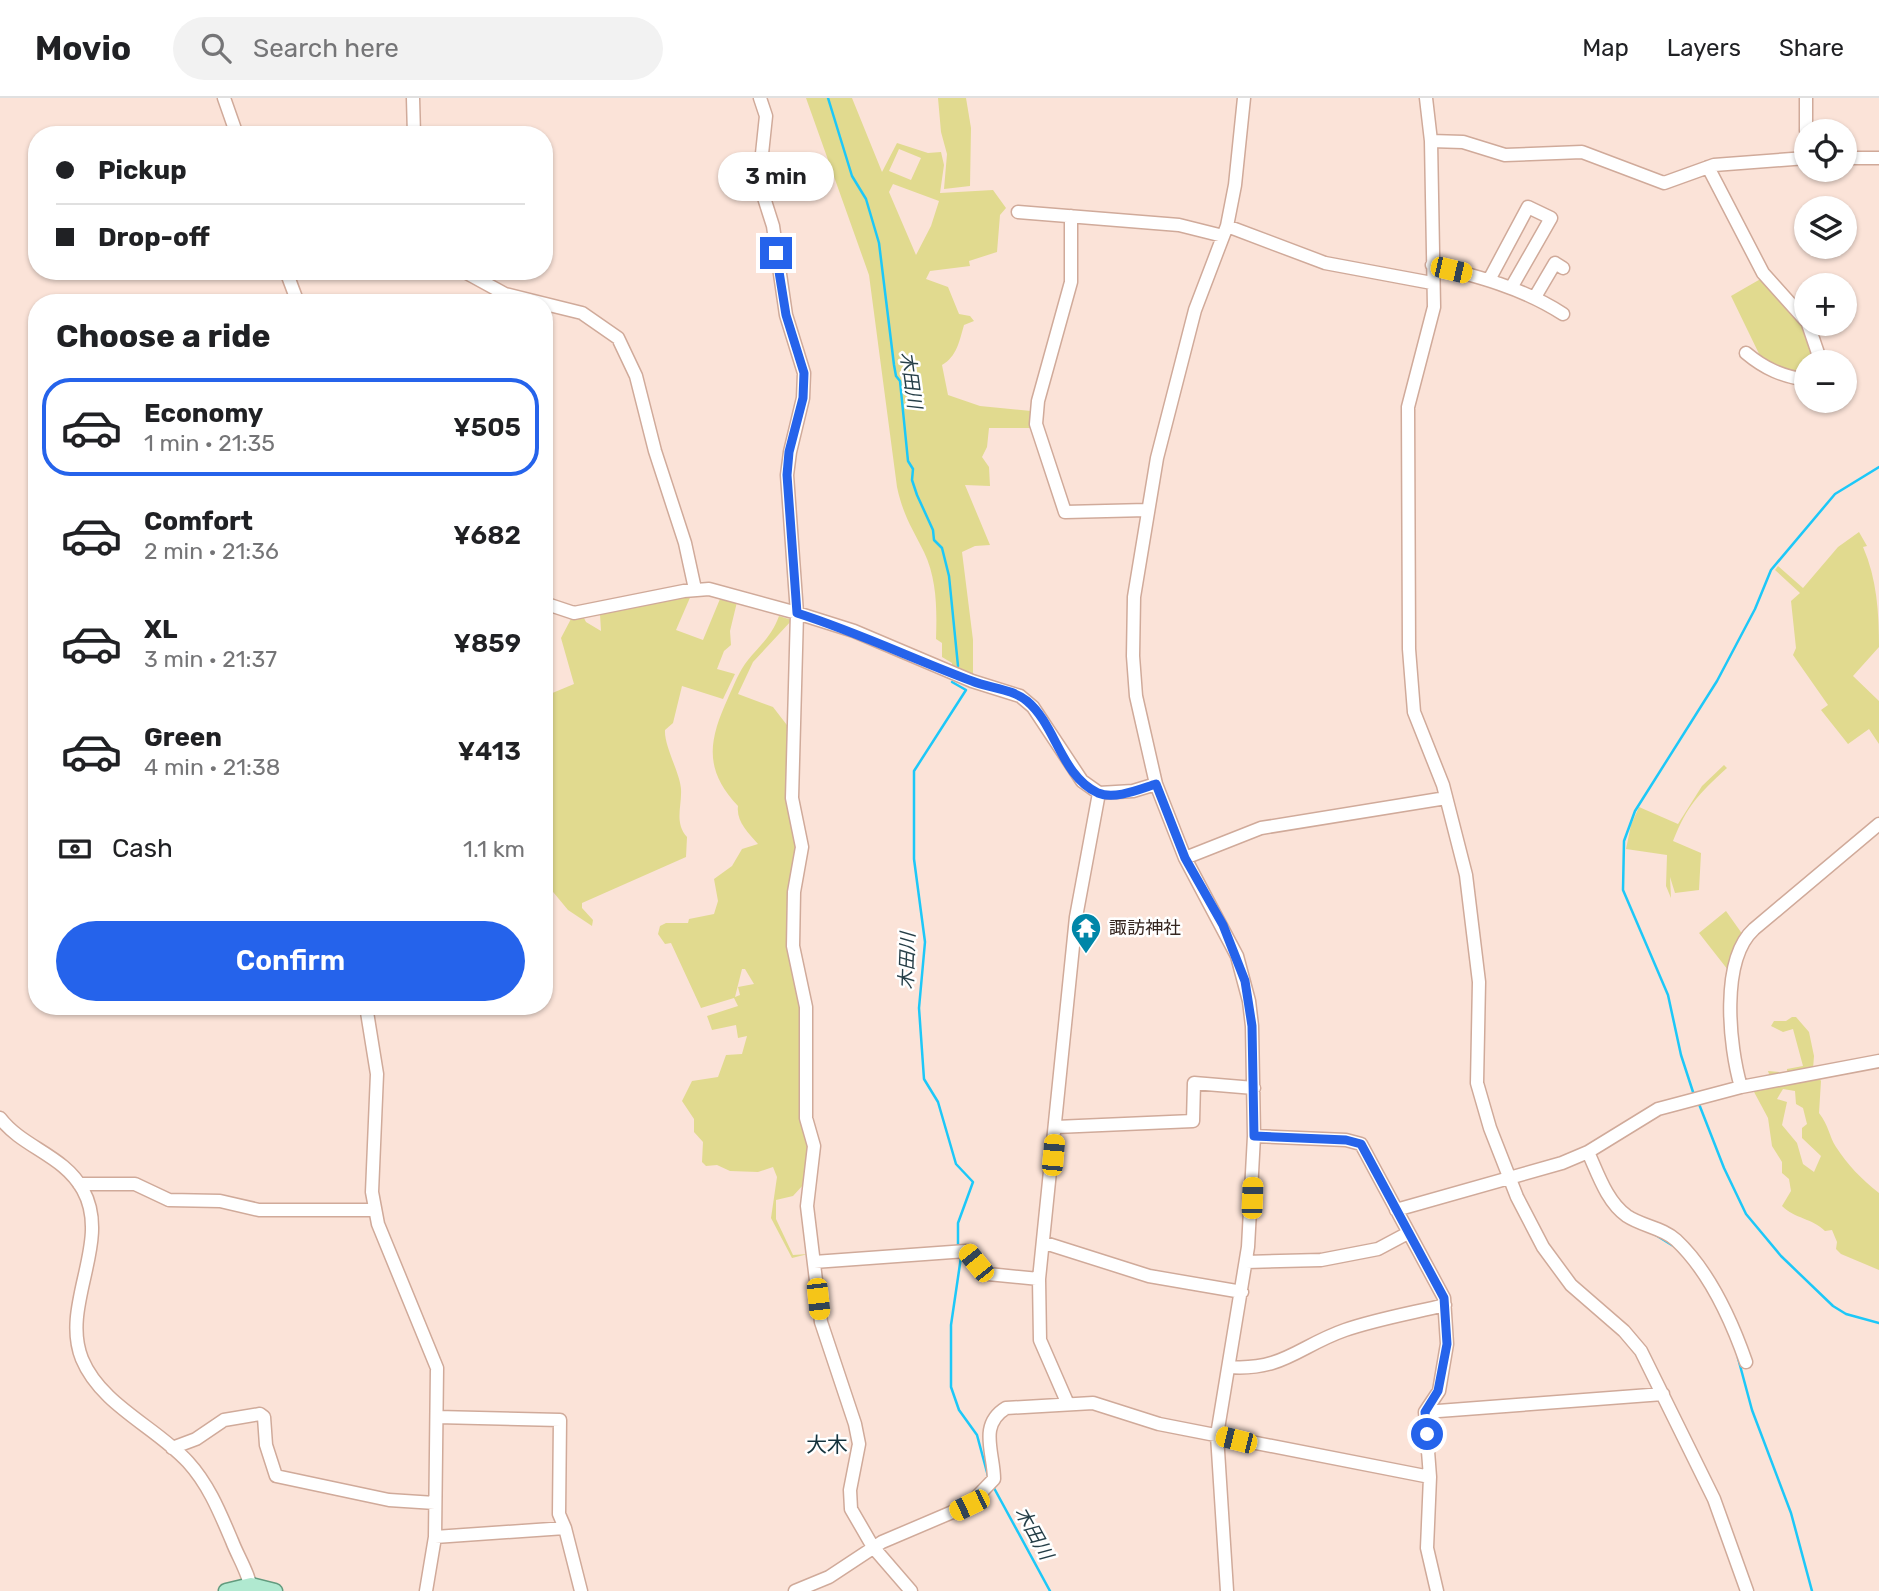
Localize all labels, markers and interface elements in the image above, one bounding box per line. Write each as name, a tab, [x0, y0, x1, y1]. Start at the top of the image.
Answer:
search box	[173, 17, 663, 80]
text: Movio	[35, 29, 131, 68]
icon: search	[197, 29, 235, 67]
text: Search here	[253, 33, 399, 64]
text: Map	[1582, 34, 1629, 62]
text: Layers	[1667, 34, 1741, 62]
text: Share	[1779, 34, 1844, 62]
map controls	[1794, 119, 1857, 413]
button: locate	[1794, 119, 1857, 182]
callout: 3 min	[718, 152, 834, 200]
text: Pickup	[98, 155, 187, 186]
text: 3 min	[745, 162, 807, 190]
button: layers	[1794, 196, 1857, 259]
text: Drop-off	[98, 222, 210, 253]
route end	[760, 237, 792, 269]
car	[1429, 255, 1474, 285]
button: +	[1794, 273, 1857, 336]
text: Choose a ride	[56, 317, 270, 355]
water label: 木田川	[896, 350, 927, 412]
button: −	[1794, 350, 1857, 413]
icon: car	[60, 396, 123, 459]
text: Economy	[144, 398, 263, 429]
text: ¥505	[453, 412, 521, 443]
text: 1 min · 21:35	[144, 429, 275, 457]
icon: car	[60, 504, 123, 567]
text: Comfort	[144, 506, 253, 537]
text: ¥682	[453, 520, 521, 551]
text: 2 min · 21:36	[144, 537, 279, 565]
icon: car	[60, 612, 123, 675]
text: XL	[144, 614, 177, 645]
text: ¥859	[453, 628, 521, 659]
text: 3 min · 21:37	[144, 645, 277, 673]
icon: car	[60, 720, 123, 783]
text: Green	[144, 722, 222, 753]
text: ¥413	[458, 736, 521, 767]
text: 4 min · 21:38	[144, 753, 280, 781]
icon: cash	[56, 830, 94, 868]
text: Cash	[112, 833, 173, 864]
text: 1.1 km	[463, 835, 525, 863]
temple icon: 諏訪神社	[1069, 911, 1103, 955]
place label: 諏訪神社	[1109, 917, 1181, 939]
button: Confirm	[56, 921, 525, 1001]
water label: 木田川	[895, 930, 920, 990]
car	[1041, 1133, 1066, 1177]
car	[1241, 1177, 1264, 1219]
car	[955, 1240, 998, 1286]
car	[806, 1277, 831, 1321]
route start	[1411, 1418, 1443, 1450]
car	[1214, 1425, 1259, 1455]
district label: 大木	[806, 1432, 848, 1457]
car	[946, 1486, 993, 1524]
water label: 木田川	[1010, 1502, 1059, 1565]

